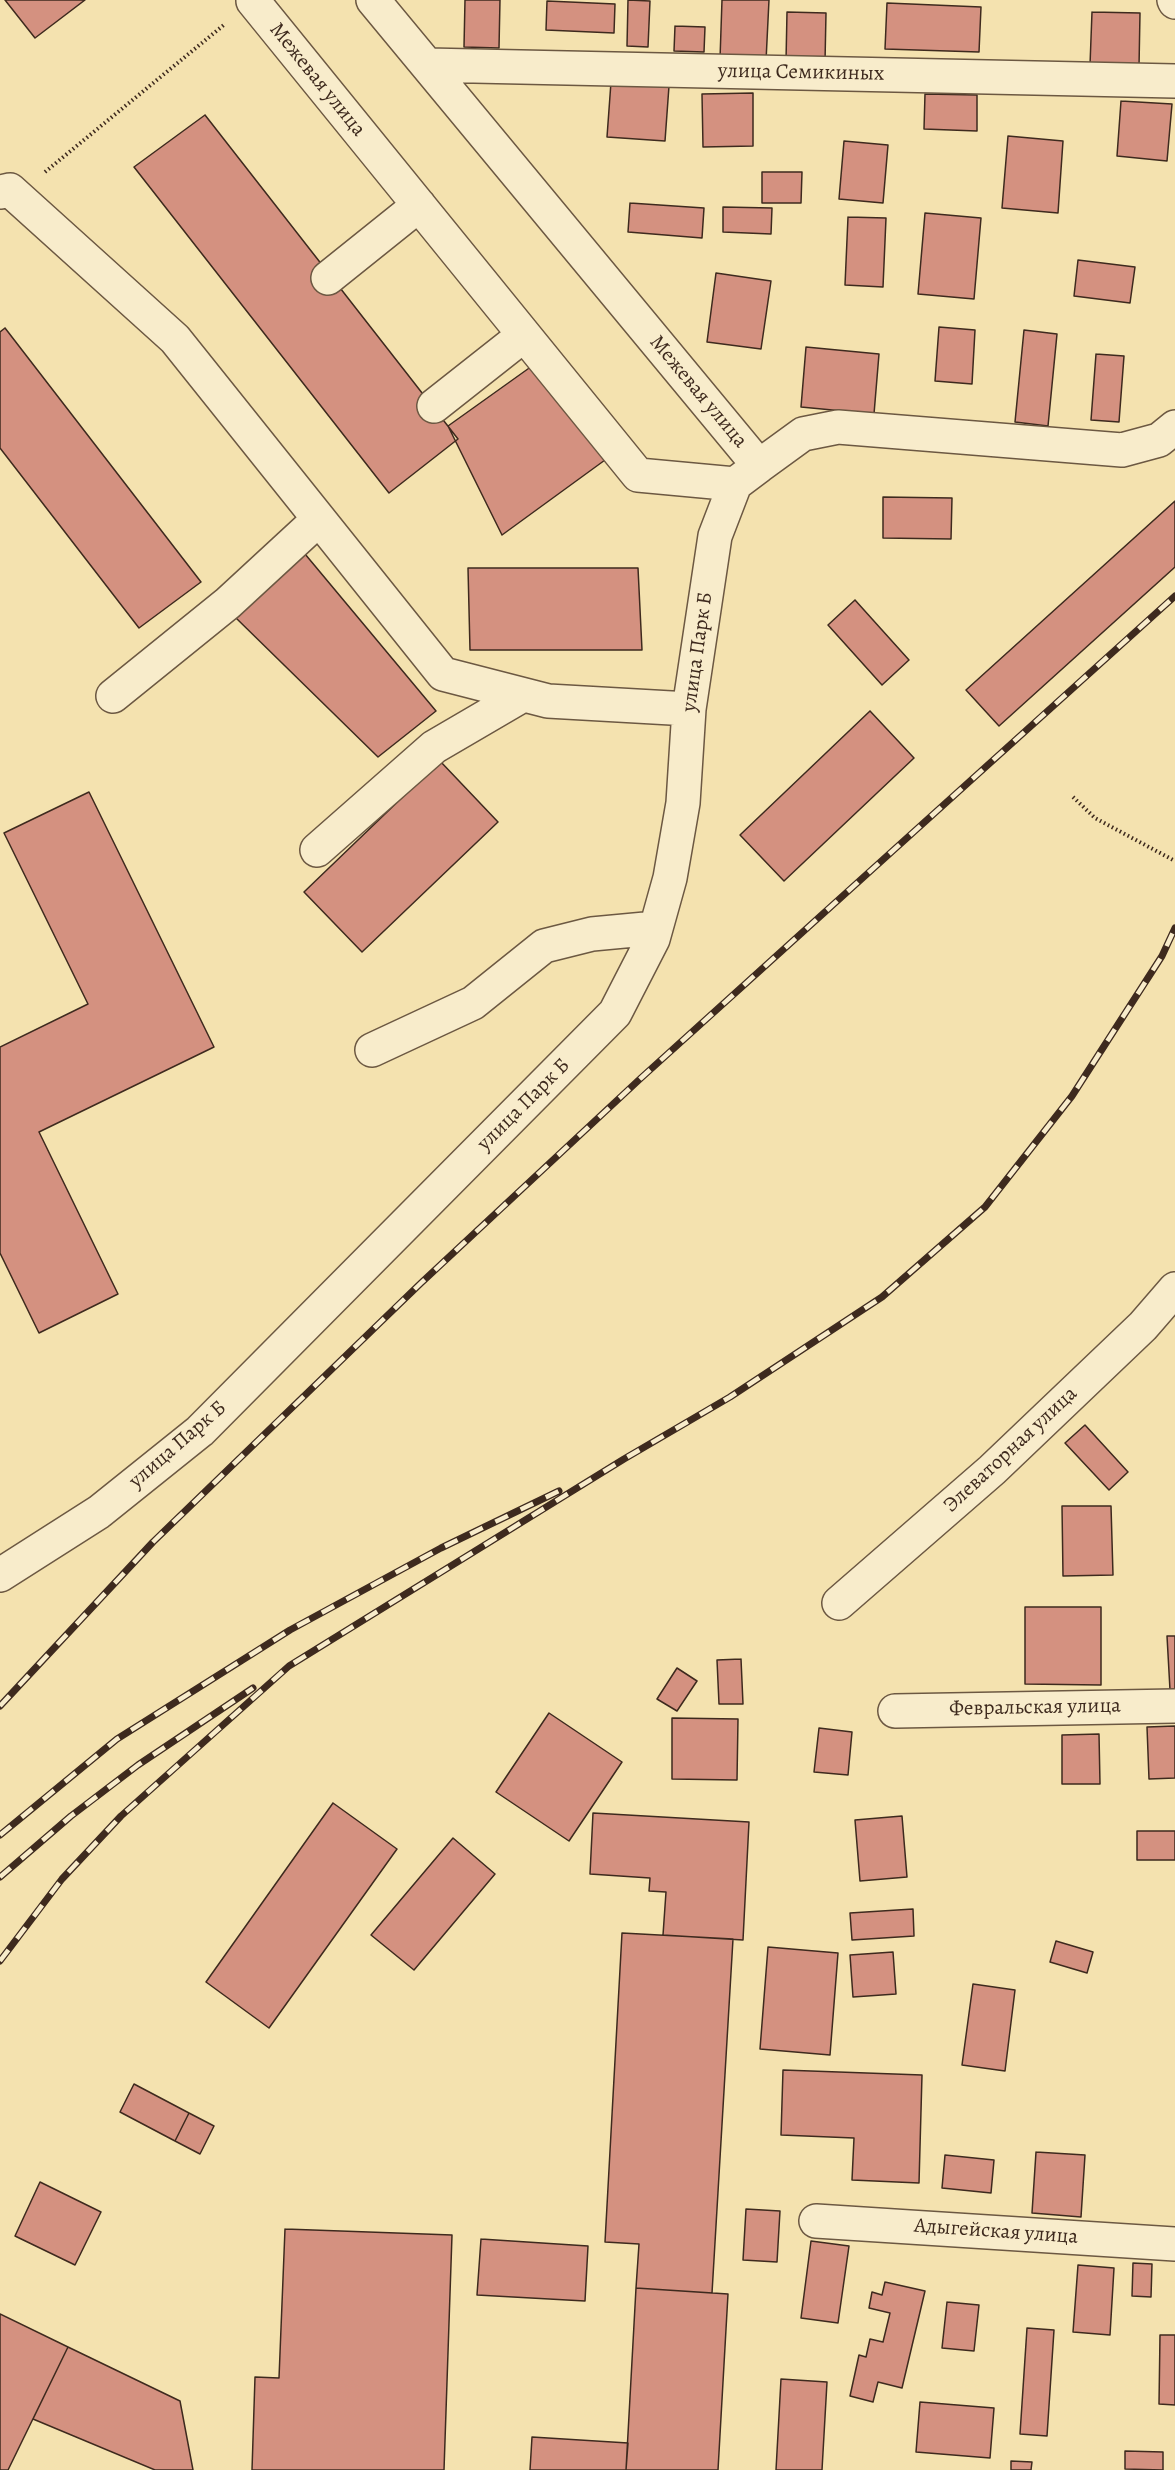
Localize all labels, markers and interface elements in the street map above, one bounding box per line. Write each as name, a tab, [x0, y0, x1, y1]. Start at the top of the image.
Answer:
street label: Межевая улица	[263, 18, 371, 142]
street label: улица Семикиных	[718, 59, 884, 87]
street label: Межевая улица	[644, 331, 752, 453]
street label: улица Парк Б	[677, 591, 719, 713]
street label: улица Парк Б	[472, 1053, 576, 1157]
street label: Элеваторная улица	[939, 1382, 1083, 1518]
street label: улица Парк Б	[124, 1396, 232, 1494]
street label: Февральская улица	[949, 1694, 1121, 1722]
street label: Адыгейская улица	[913, 2214, 1079, 2250]

